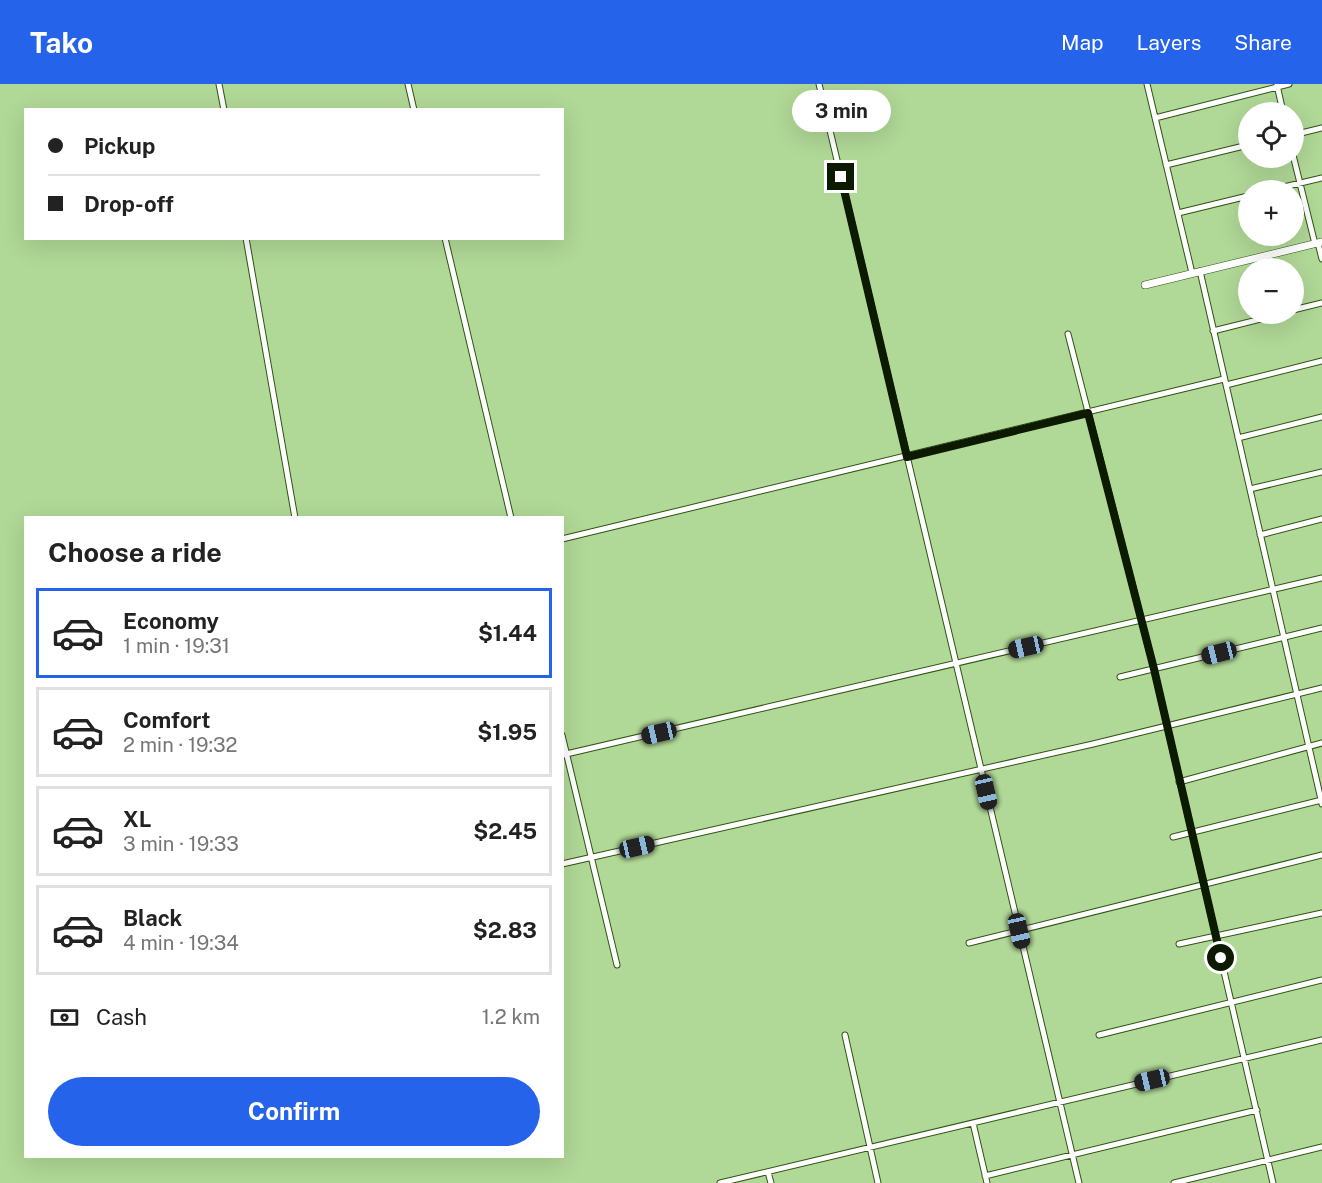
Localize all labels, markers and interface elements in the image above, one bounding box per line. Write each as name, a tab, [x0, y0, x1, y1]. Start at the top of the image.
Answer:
text: Tako	[30, 26, 93, 59]
text: Map	[1061, 30, 1104, 55]
text: Layers	[1137, 30, 1201, 55]
text: Share	[1234, 30, 1292, 55]
callout: 3 min	[792, 90, 890, 132]
text: 3 min	[815, 99, 868, 123]
map controls	[1238, 102, 1304, 324]
button: locate	[1238, 102, 1304, 168]
text: Pickup	[84, 133, 155, 159]
route end	[827, 163, 854, 190]
button: +	[1238, 180, 1304, 246]
text: Drop-off	[84, 191, 174, 217]
button: −	[1238, 258, 1304, 324]
text: Choose a ride	[48, 536, 222, 568]
icon: car	[51, 606, 105, 660]
text: Economy	[123, 608, 219, 634]
text: $1.44	[478, 620, 537, 646]
text: 1 min · 19:31	[123, 634, 230, 658]
car	[1006, 634, 1046, 660]
car	[1199, 640, 1239, 666]
icon: car	[51, 705, 105, 759]
text: Comfort	[123, 707, 210, 733]
text: $1.95	[477, 719, 537, 745]
car	[639, 720, 679, 746]
text: 2 min · 19:32	[123, 733, 238, 757]
car	[973, 772, 999, 812]
icon: car	[51, 804, 105, 858]
text: XL	[123, 806, 151, 832]
text: $2.45	[473, 818, 537, 844]
text: 3 min · 19:33	[123, 832, 239, 856]
car	[617, 834, 657, 860]
icon: car	[51, 903, 105, 957]
text: Black	[123, 905, 182, 931]
car	[1006, 911, 1032, 951]
text: $2.83	[473, 917, 537, 943]
text: 4 min · 19:34	[123, 931, 239, 955]
route start	[1207, 944, 1234, 971]
icon: cash	[48, 1001, 81, 1034]
text: Cash	[96, 1004, 147, 1030]
text: 1.2 km	[482, 1005, 540, 1029]
car	[1132, 1067, 1172, 1093]
button: Confirm	[48, 1077, 540, 1146]

